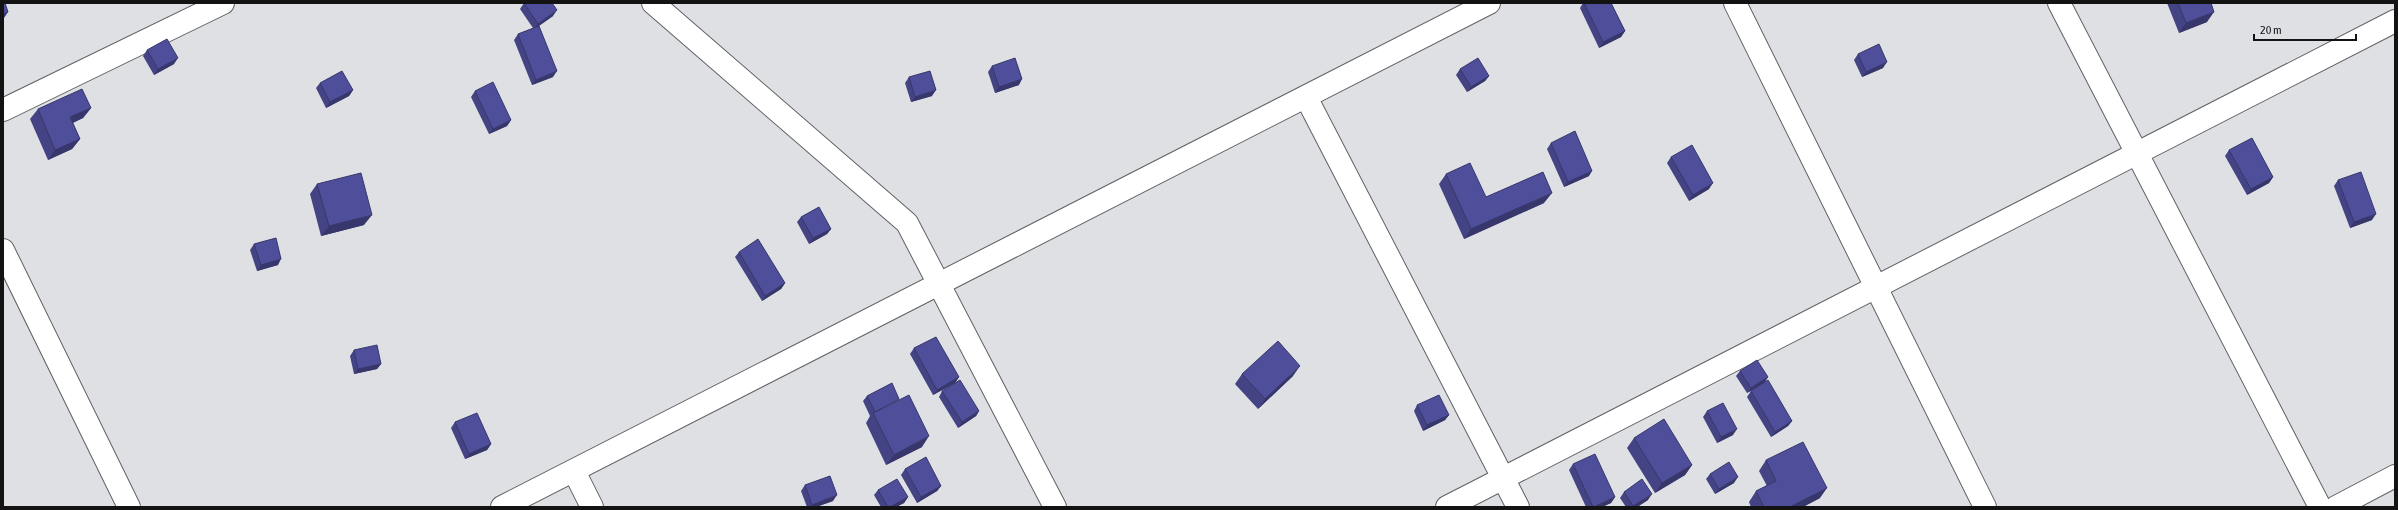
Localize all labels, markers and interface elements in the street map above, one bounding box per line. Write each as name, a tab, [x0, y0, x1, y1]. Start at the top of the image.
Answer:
scale bar	[2254, 16, 2356, 42]
text: 20 m	[2260, 23, 2282, 37]

